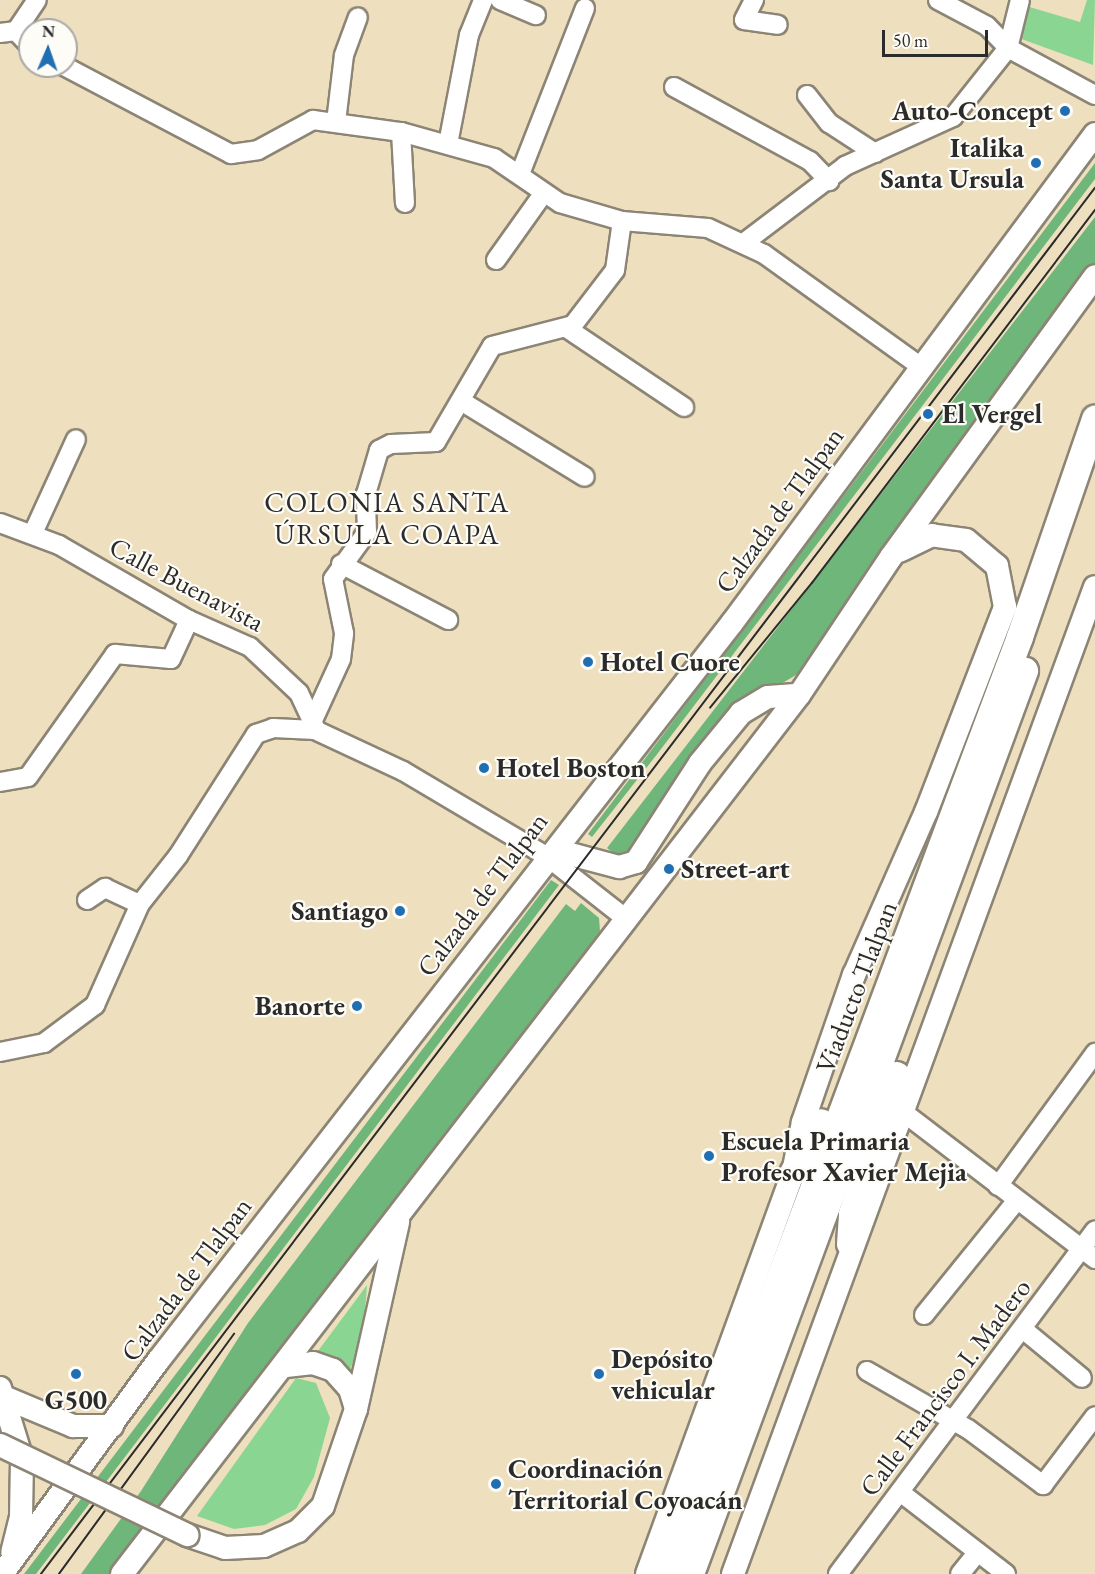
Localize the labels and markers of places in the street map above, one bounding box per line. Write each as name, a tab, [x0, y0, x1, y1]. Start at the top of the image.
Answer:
place label: Auto-Concept	[892, 95, 1053, 127]
marker: Auto-Concept	[1058, 104, 1072, 118]
place label: Italika Santa Ursula	[881, 131, 1024, 194]
marker: Italika Santa Ursula	[1029, 156, 1043, 170]
place label: El Vergel	[942, 398, 1042, 430]
marker: El Vergel	[919, 405, 937, 423]
place label: Hotel Cuore	[600, 646, 740, 678]
marker: Hotel Cuore	[581, 655, 595, 669]
place label: Hotel Boston	[496, 752, 646, 784]
marker: Hotel Boston	[477, 761, 491, 775]
place label: Street-art	[681, 853, 790, 885]
marker: Street-art	[662, 862, 676, 876]
place label: Santiago	[291, 895, 388, 927]
marker: Santiago	[393, 904, 407, 918]
place label: Banorte	[255, 990, 345, 1022]
marker: Banorte	[350, 999, 364, 1013]
place label: Escuela Primaria Profesor Xavier Mejia	[721, 1124, 967, 1187]
marker: Escuela Primaria Profesor Xavier Mejia	[702, 1149, 716, 1163]
place label: Depósito vehicular	[611, 1342, 715, 1405]
marker: G500	[69, 1367, 83, 1381]
marker: Depósito vehicular	[592, 1367, 606, 1381]
place label: G500	[45, 1384, 107, 1416]
place label: Coordinación Territorial Coyoacán	[508, 1452, 742, 1515]
marker: Coordinación Territorial Coyoacán	[489, 1477, 503, 1491]

